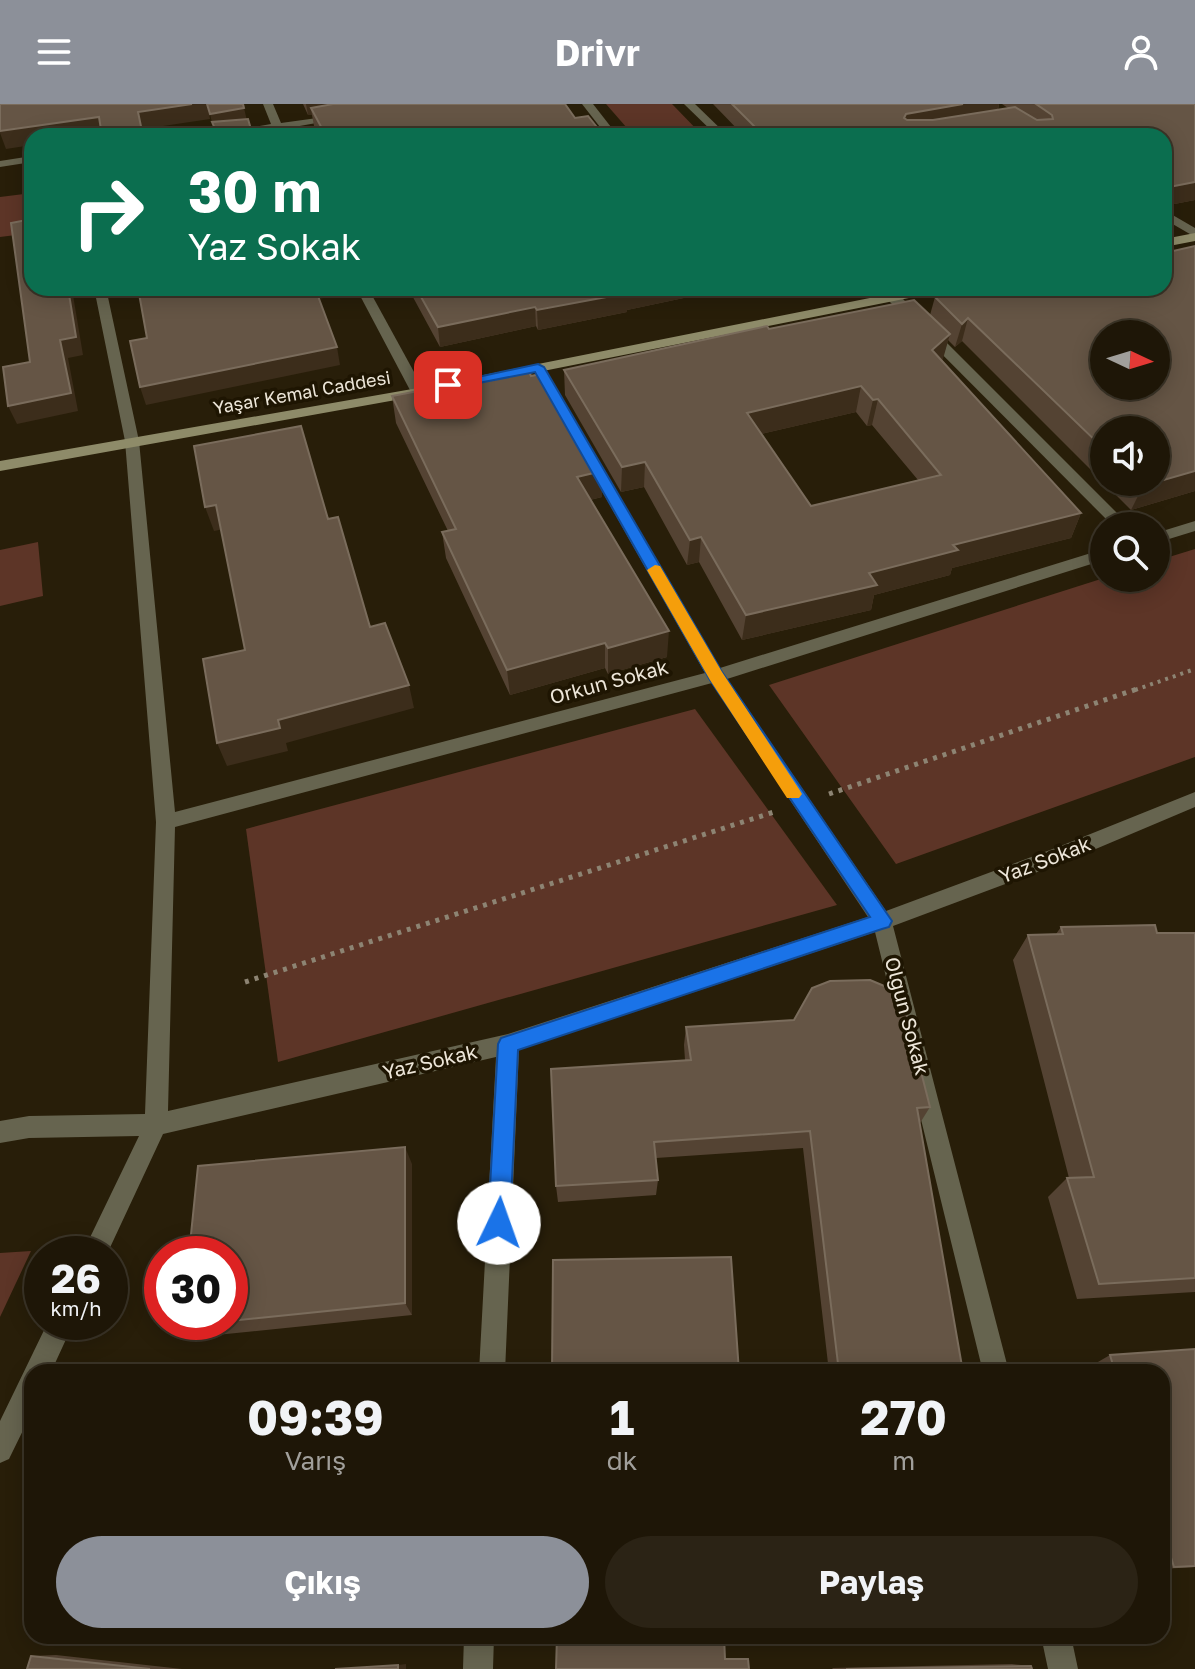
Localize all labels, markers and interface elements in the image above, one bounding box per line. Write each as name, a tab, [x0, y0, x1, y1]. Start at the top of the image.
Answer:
icon: menu	[32, 30, 76, 74]
icon: person	[1119, 30, 1163, 74]
text: Drivr	[555, 31, 640, 74]
text: 30 m	[188, 157, 322, 224]
icon: right	[56, 160, 160, 264]
text: Yaz Sokak	[188, 225, 361, 268]
north arrow	[1090, 320, 1170, 400]
map controls	[1090, 320, 1170, 592]
pin	[414, 351, 482, 419]
icon: arrive	[426, 363, 470, 407]
street label: Yaşar Kemal Caddesi	[211, 366, 392, 418]
button: sound	[1090, 416, 1170, 496]
button: search	[1090, 512, 1170, 592]
street label: Orkun Sokak	[547, 654, 671, 708]
street label: Yaz Sokak	[995, 831, 1094, 888]
street label: Olgun Sokak	[881, 954, 935, 1077]
street label: Yaz Sokak	[380, 1039, 479, 1084]
position arrow	[457, 1181, 541, 1265]
speed limit sign: 30	[144, 1236, 248, 1340]
text: 26	[51, 1254, 101, 1302]
text: km/h	[51, 1296, 101, 1320]
text: 09:39	[247, 1388, 384, 1446]
text: 1	[610, 1388, 634, 1446]
text: 270	[860, 1388, 947, 1446]
text: Varış	[285, 1445, 346, 1476]
text: dk	[607, 1445, 637, 1476]
text: m	[892, 1445, 915, 1476]
button: Çıkış	[56, 1536, 589, 1628]
button: Paylaş	[605, 1536, 1138, 1628]

